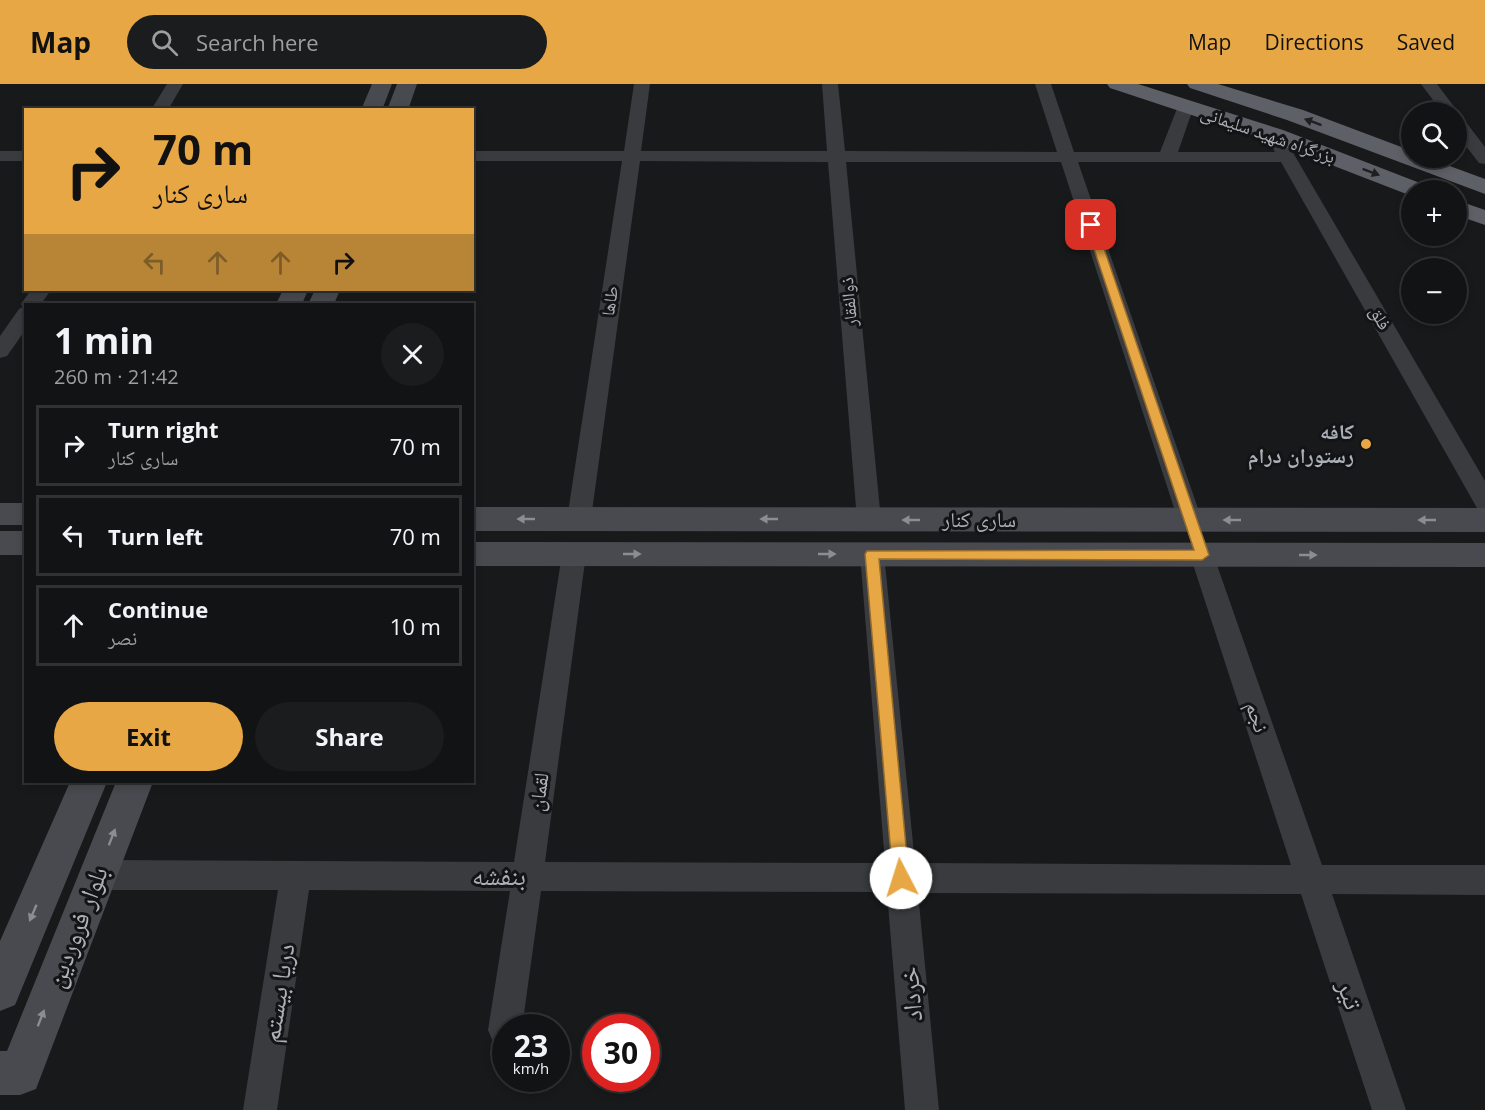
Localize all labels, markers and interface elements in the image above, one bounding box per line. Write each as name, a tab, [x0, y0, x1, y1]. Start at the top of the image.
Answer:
search box	[127, 15, 547, 69]
text: Map	[30, 23, 91, 61]
icon: search	[148, 26, 181, 59]
text: Search here	[196, 27, 319, 57]
text: Map	[1188, 28, 1231, 56]
text: Directions	[1264, 28, 1364, 56]
text: Saved	[1397, 28, 1455, 56]
street label: بزرگراه شهید سلیمانی	[1198, 100, 1339, 168]
map controls	[1401, 102, 1467, 324]
button: search	[1401, 102, 1467, 168]
one-way arrow	[1303, 116, 1321, 126]
text: 70 m	[153, 120, 253, 177]
icon: right	[54, 132, 132, 210]
one-way arrow	[1362, 168, 1380, 177]
text: ساری کنار	[153, 174, 248, 211]
button: +	[1401, 180, 1467, 246]
pin	[1065, 199, 1116, 250]
icon: arrive	[1074, 208, 1107, 241]
icon: left	[138, 246, 171, 279]
icon: ahead	[201, 246, 234, 279]
icon: ahead	[264, 246, 297, 279]
icon: right	[327, 246, 360, 279]
button: −	[1401, 258, 1467, 324]
street label: ذوالفقار	[834, 276, 862, 329]
street label: طاها	[595, 284, 623, 317]
street label: فلق	[1365, 301, 1397, 334]
text: 1 min	[54, 316, 154, 365]
button: close	[381, 323, 444, 386]
text: 260 m · 21:42	[54, 363, 179, 390]
text: Turn right	[108, 414, 219, 444]
place label: کافه رستوران درام	[1248, 417, 1354, 470]
icon: right	[57, 429, 90, 462]
text: 70 m	[390, 431, 441, 461]
marker: کافه رستوران درام	[1359, 437, 1373, 451]
text: ساری کنار	[108, 444, 178, 471]
street label: ساری کنار	[941, 505, 1016, 533]
one-way arrow	[516, 514, 535, 524]
one-way arrow	[759, 514, 778, 524]
one-way arrow	[901, 515, 920, 525]
one-way arrow	[1222, 515, 1241, 525]
one-way arrow	[1417, 515, 1436, 525]
icon: left	[57, 519, 90, 552]
text: Turn left	[108, 521, 203, 551]
text: 70 m	[390, 521, 441, 551]
one-way arrow	[623, 549, 642, 559]
one-way arrow	[818, 549, 837, 559]
one-way arrow	[1299, 550, 1318, 560]
text: Continue	[108, 594, 208, 624]
icon: ahead	[57, 609, 90, 642]
text: 10 m	[390, 611, 441, 641]
text: نصر	[108, 624, 137, 651]
street label: نجم	[1239, 698, 1276, 736]
button: Exit	[54, 702, 243, 771]
button: Share	[255, 702, 444, 771]
street label: لقمان	[521, 771, 555, 813]
one-way arrow	[108, 828, 117, 846]
position arrow	[869, 846, 933, 910]
street label: بنفشه	[472, 857, 526, 893]
street label: بلوار فروردین	[36, 861, 116, 992]
one-way arrow	[28, 904, 37, 922]
street label: دریا بیستم	[251, 941, 303, 1045]
street label: خرداد	[890, 965, 930, 1023]
street label: تیر	[1329, 974, 1373, 1014]
one-way arrow	[36, 1009, 46, 1027]
speed limit sign: 30	[582, 1014, 660, 1092]
text: 23	[514, 1025, 548, 1066]
text: km/h	[513, 1058, 549, 1078]

